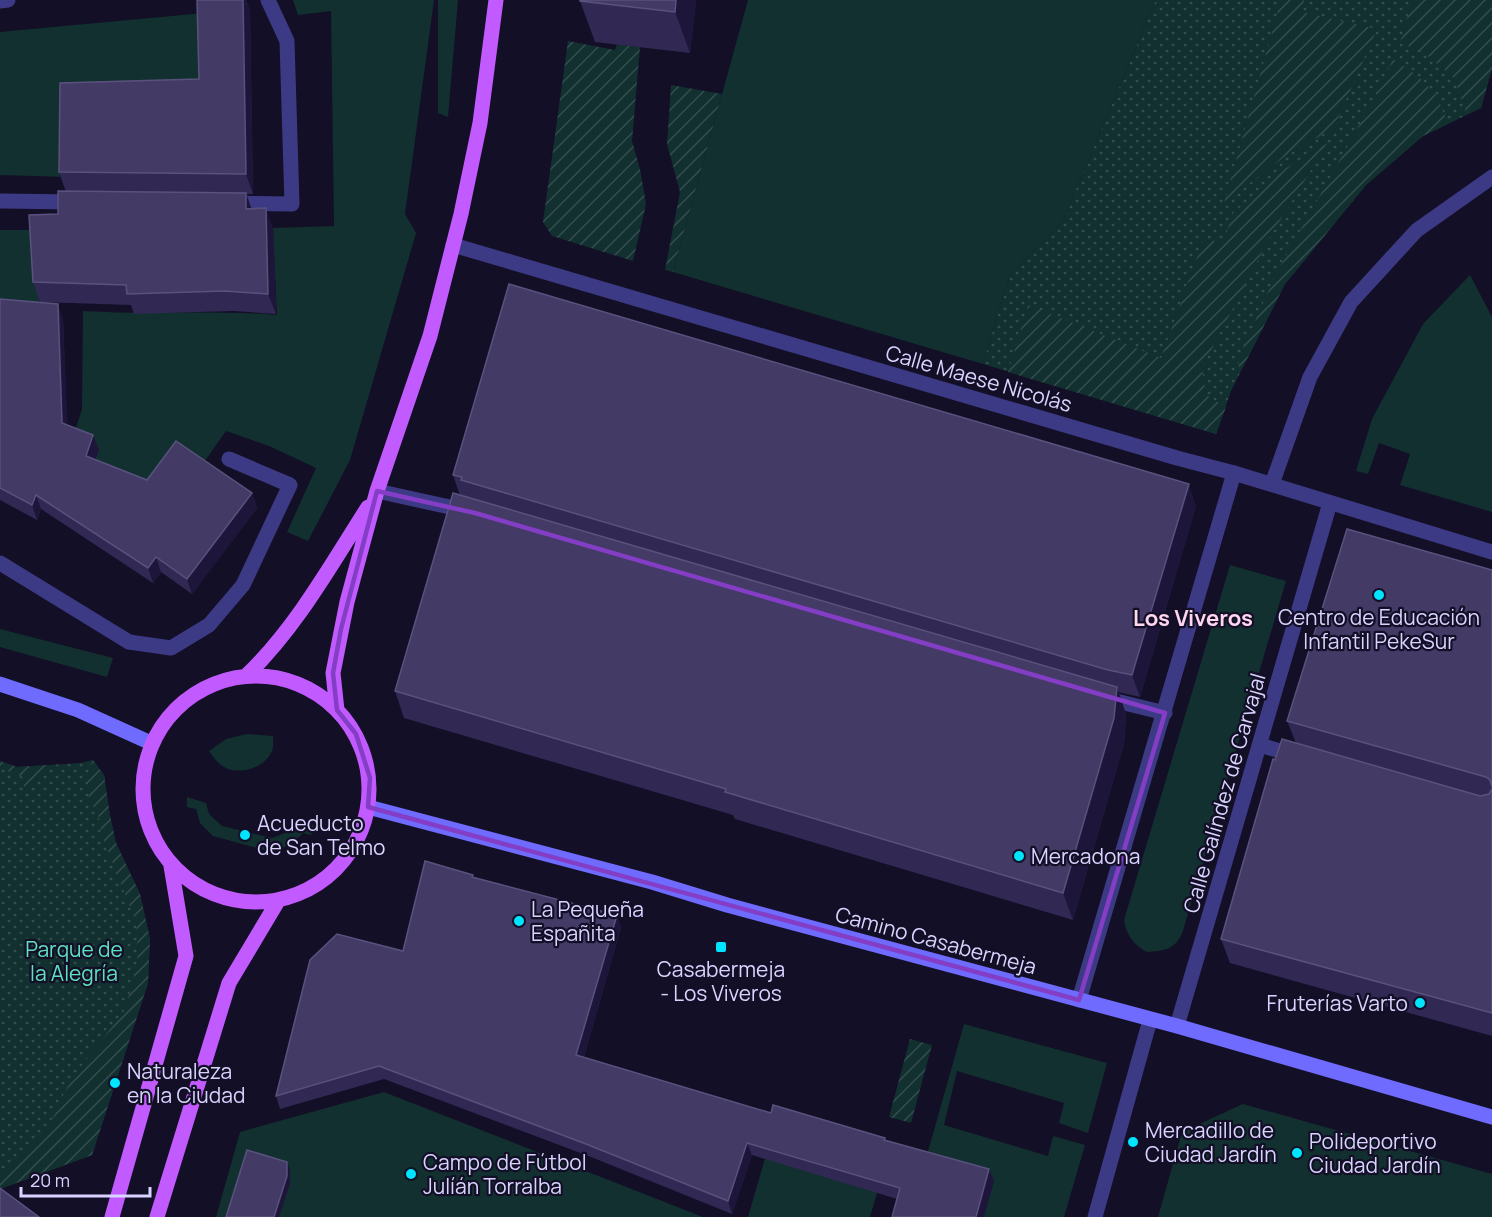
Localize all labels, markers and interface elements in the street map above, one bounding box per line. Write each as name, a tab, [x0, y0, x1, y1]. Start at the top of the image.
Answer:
street label: Calle Maese Nicolás	[883, 338, 1075, 418]
marker: Centro de Educación Infantil PekeSur	[1372, 588, 1386, 602]
district label: Los Viveros	[1133, 603, 1253, 633]
place label: Centro de Educación Infantil PekeSur	[1278, 603, 1480, 655]
street label: Calle Galíndez de Carvajal	[1176, 670, 1272, 916]
place label: Acueducto de San Telmo	[257, 809, 385, 861]
marker: Acueducto de San Telmo	[238, 828, 252, 842]
place label: Mercadona	[1031, 842, 1141, 870]
marker: Mercadona	[1012, 849, 1026, 863]
place label: La Pequeña Españita	[531, 895, 644, 947]
street label: Camino Casabermeja	[832, 900, 1040, 980]
marker: La Pequeña Españita	[512, 914, 526, 928]
park label: Parque de la Alegría	[25, 935, 123, 987]
marker: Casabermeja - Los Viveros	[714, 940, 728, 954]
place label: Casabermeja - Los Viveros	[657, 955, 785, 1007]
place label: Fruterías Varto	[1266, 989, 1408, 1017]
marker: Fruterías Varto	[1413, 996, 1427, 1010]
place label: Naturaleza en la Ciudad	[127, 1057, 245, 1109]
marker: Naturaleza en la Ciudad	[108, 1076, 122, 1090]
place label: Mercadillo de Ciudad Jardín	[1145, 1116, 1277, 1168]
place label: Polideportivo Ciudad Jardín	[1309, 1127, 1441, 1179]
marker: Mercadillo de Ciudad Jardín	[1126, 1135, 1140, 1149]
marker: Polideportivo Ciudad Jardín	[1290, 1146, 1304, 1160]
place label: Campo de Fútbol Julíán Torralba	[423, 1148, 587, 1200]
scale bar	[21, 1160, 150, 1198]
marker: Campo de Fútbol Julíán Torralba	[404, 1167, 418, 1181]
text: 20 m	[30, 1168, 70, 1192]

